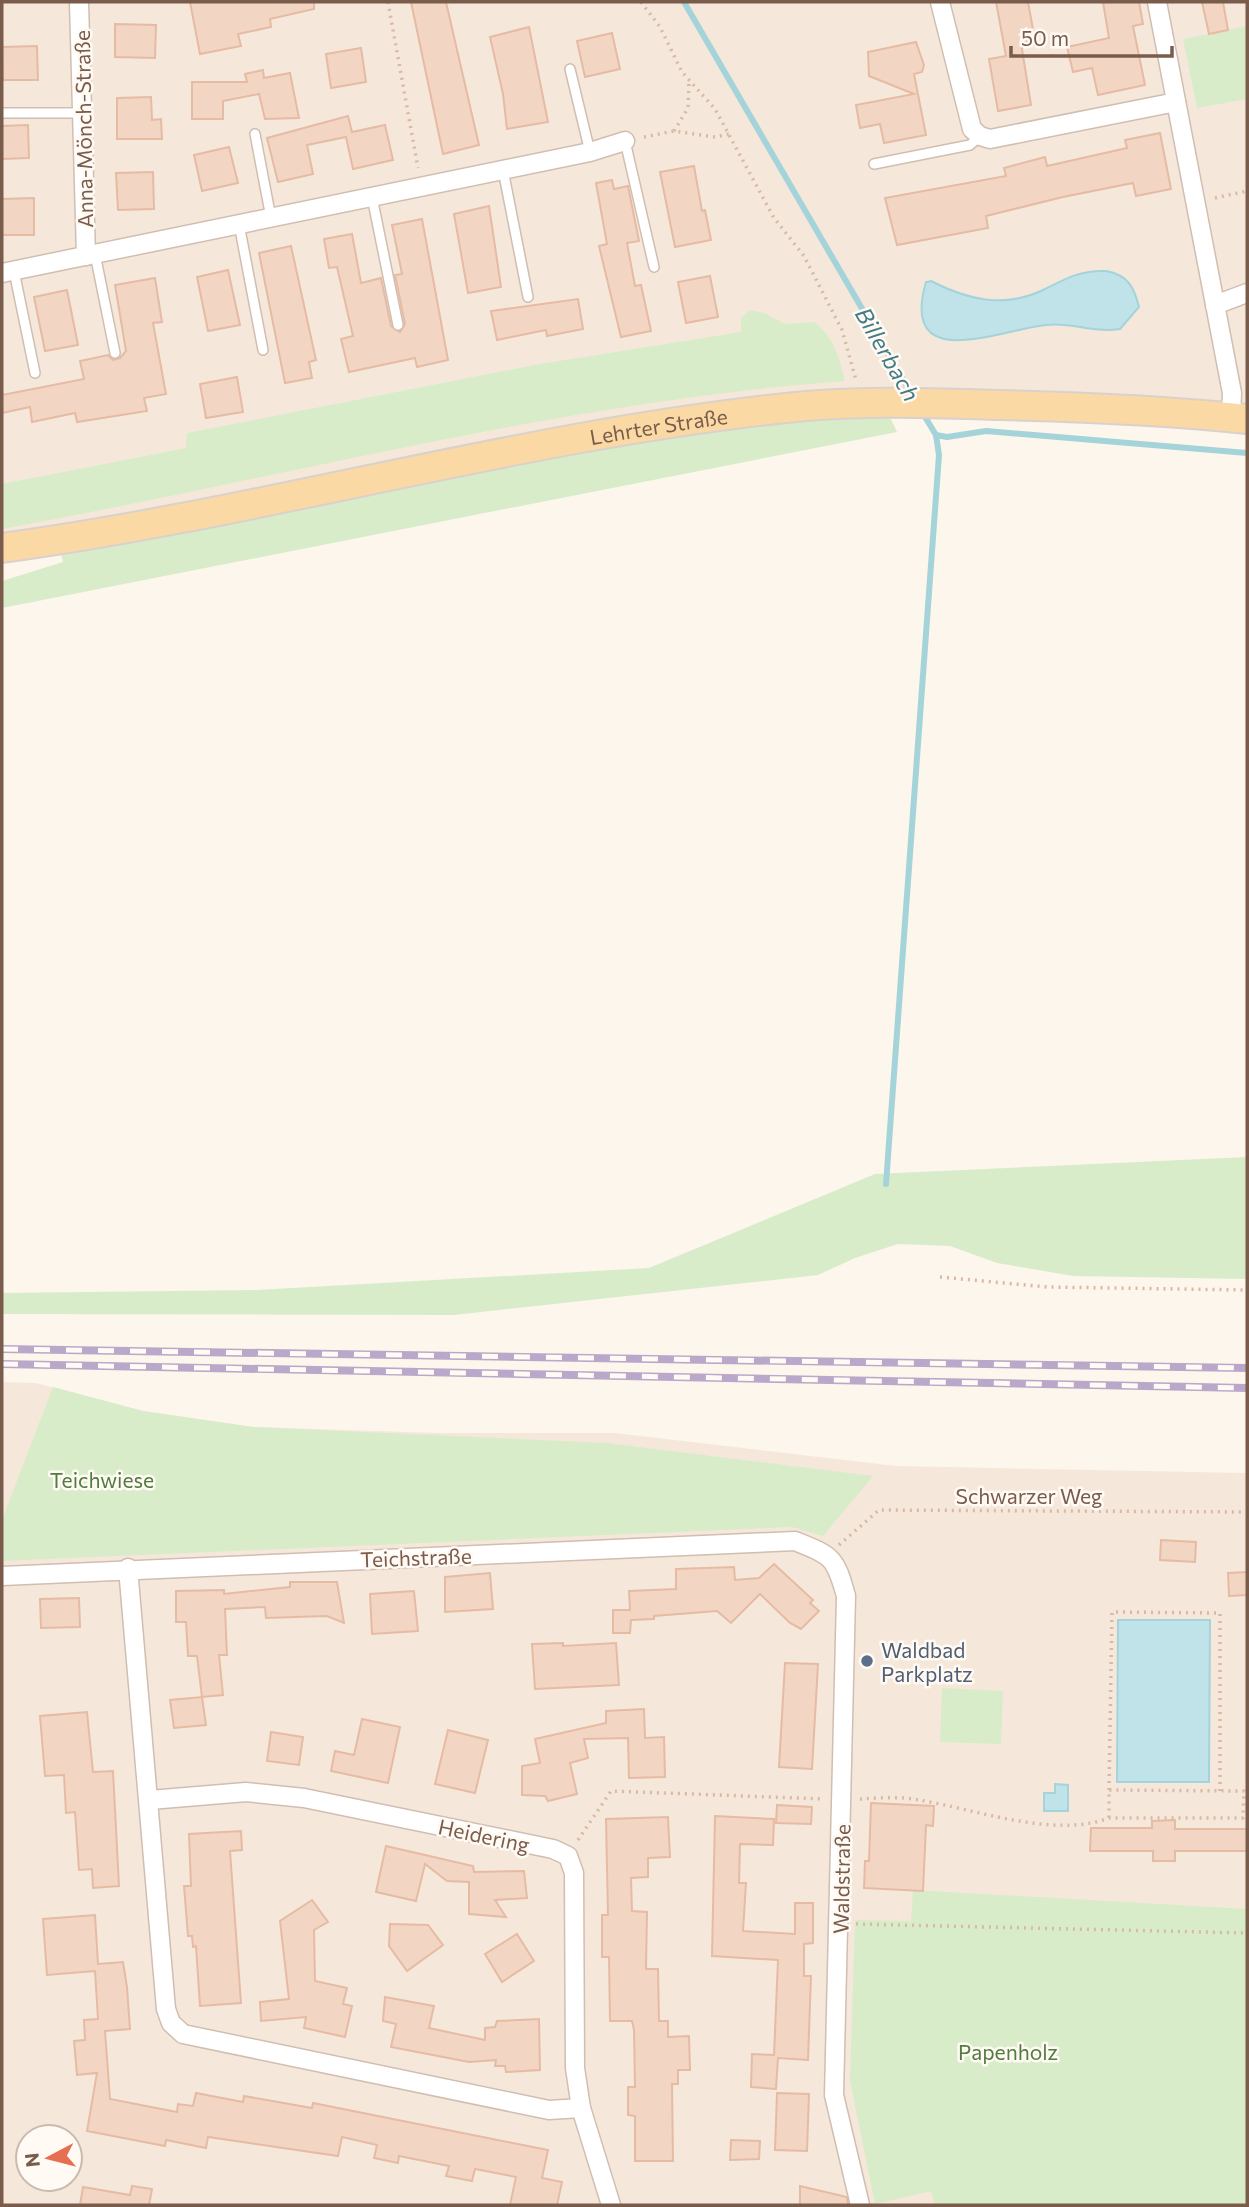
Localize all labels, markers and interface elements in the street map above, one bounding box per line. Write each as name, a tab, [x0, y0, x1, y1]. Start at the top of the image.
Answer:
scale bar	[1011, 14, 1172, 58]
text: 50 m	[1021, 25, 1069, 50]
street label: Anna-Mönch-Straße	[69, 30, 97, 228]
water label: Billerbach	[850, 302, 926, 406]
street label: Lehrter Straße	[588, 403, 729, 449]
park label: Teichwiese	[50, 1467, 154, 1492]
street label: Schwarzer Weg	[956, 1483, 1102, 1508]
street label: Teichstraße	[360, 1543, 472, 1571]
place label: Waldbad Parkplatz	[881, 1637, 973, 1686]
marker: Waldbad Parkplatz	[859, 1653, 875, 1669]
street label: Heidering	[436, 1813, 532, 1857]
street label: Waldstraße	[828, 1824, 854, 1934]
park label: Papenholz	[958, 2039, 1058, 2064]
north arrow	[14, 2123, 84, 2193]
text: N	[19, 2152, 44, 2169]

